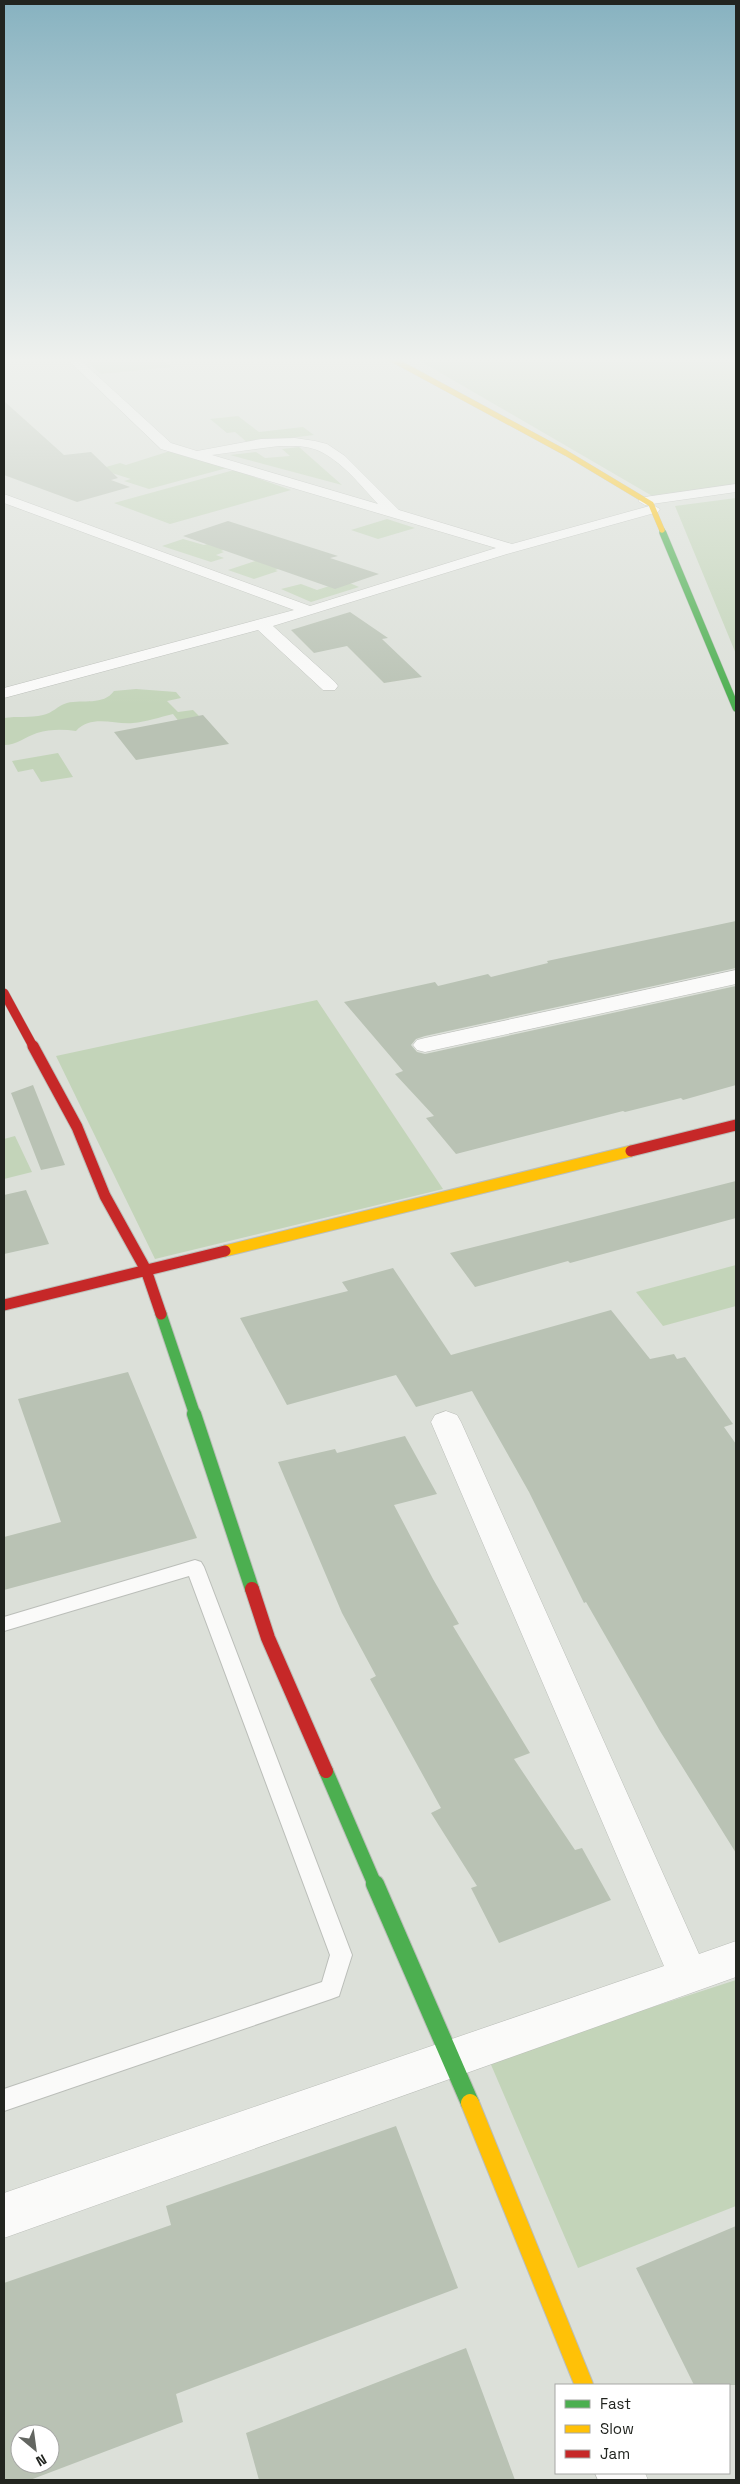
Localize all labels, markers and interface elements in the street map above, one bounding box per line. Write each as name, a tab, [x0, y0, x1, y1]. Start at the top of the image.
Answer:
legend	[555, 2384, 730, 2474]
text: Fast	[600, 2394, 631, 2413]
text: Slow	[600, 2419, 634, 2438]
north arrow	[10, 2424, 60, 2474]
text: Jam	[600, 2444, 630, 2463]
text: N	[33, 2450, 50, 2471]

